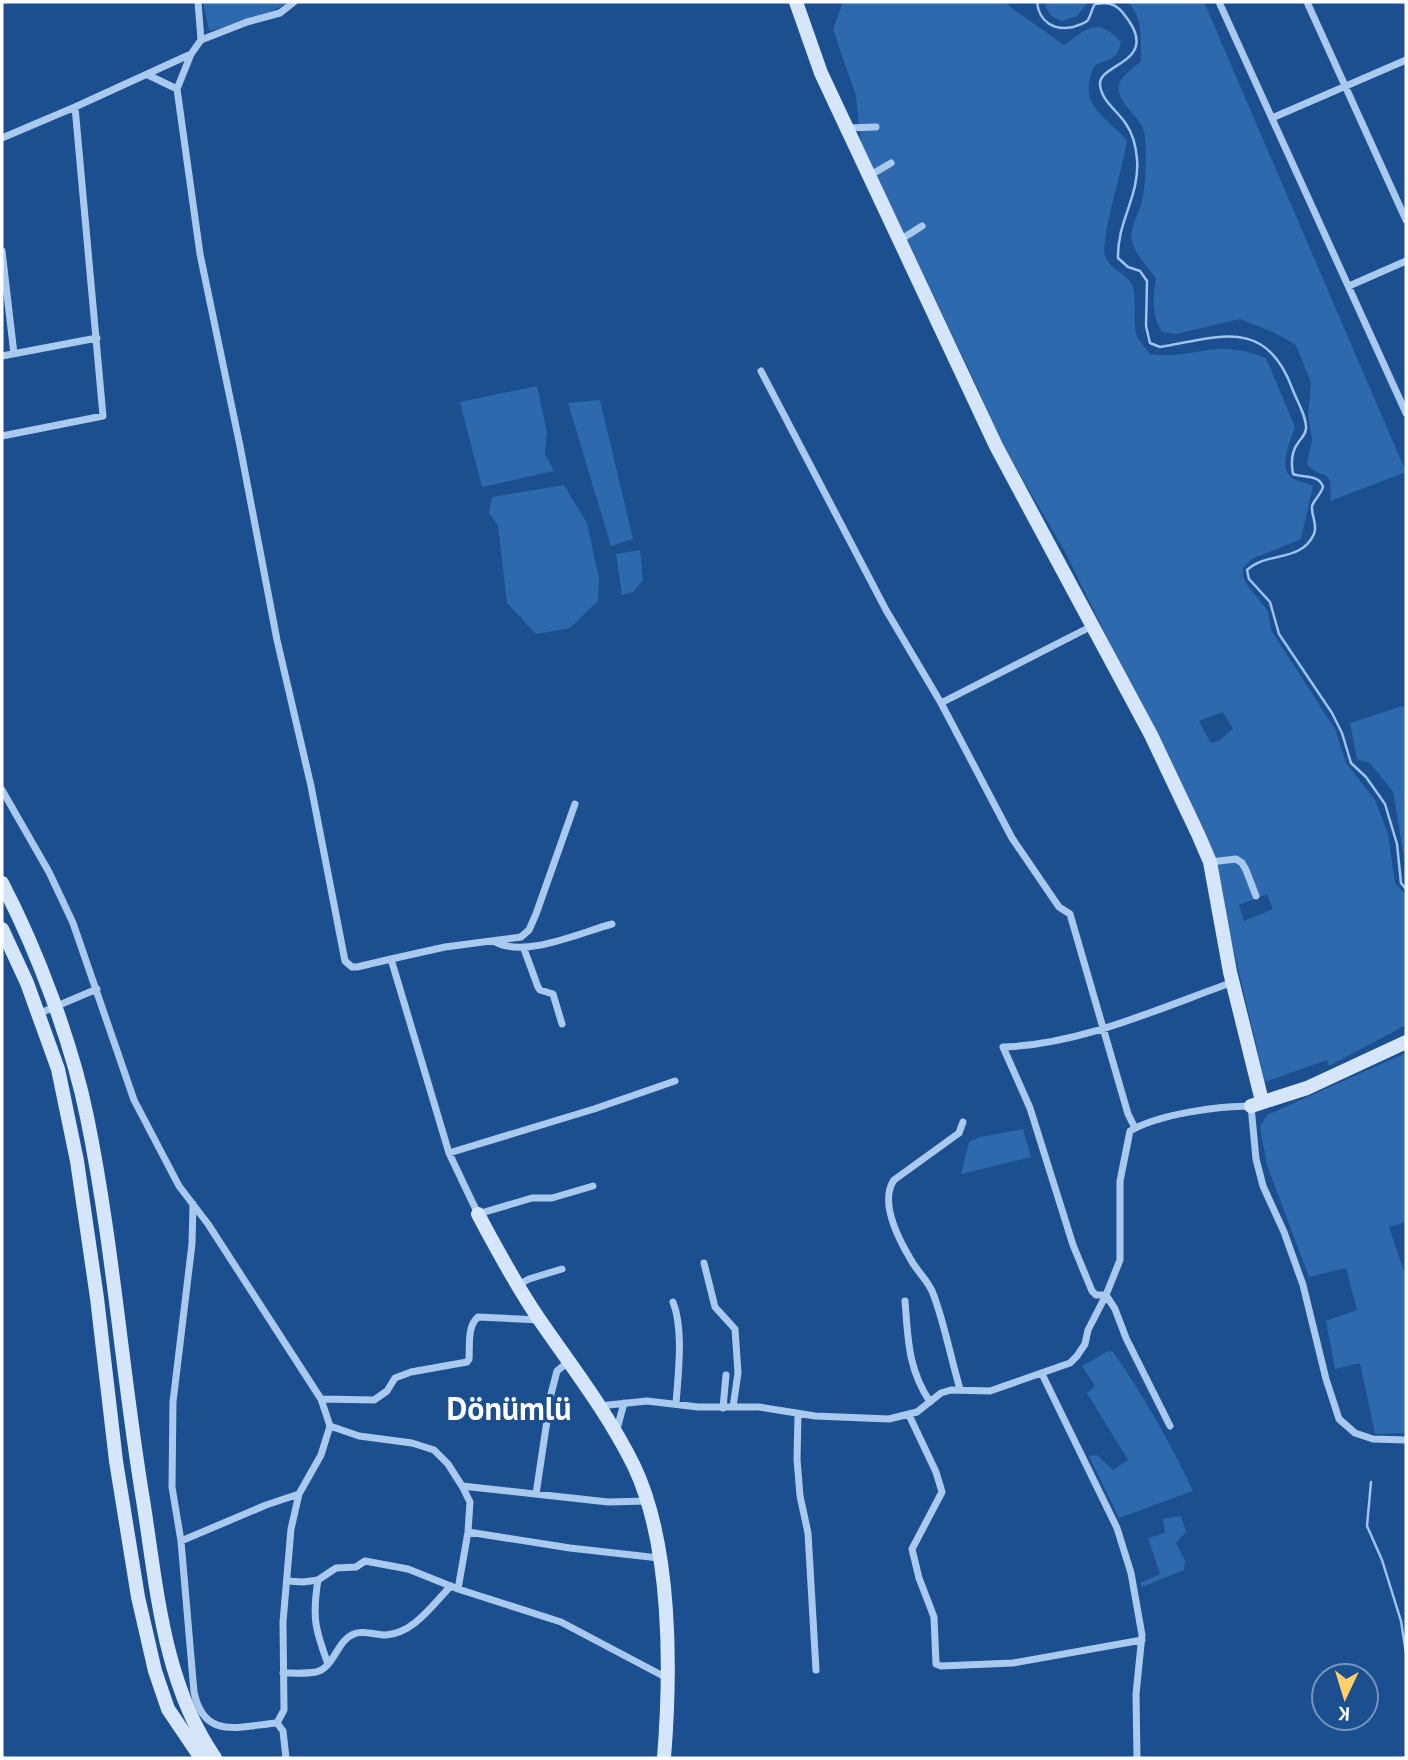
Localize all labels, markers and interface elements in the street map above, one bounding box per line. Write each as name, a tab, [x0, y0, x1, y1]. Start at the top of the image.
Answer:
district label: Dönümlü	[447, 1387, 571, 1429]
north arrow	[1310, 1662, 1380, 1732]
text: K	[1337, 1702, 1351, 1726]

